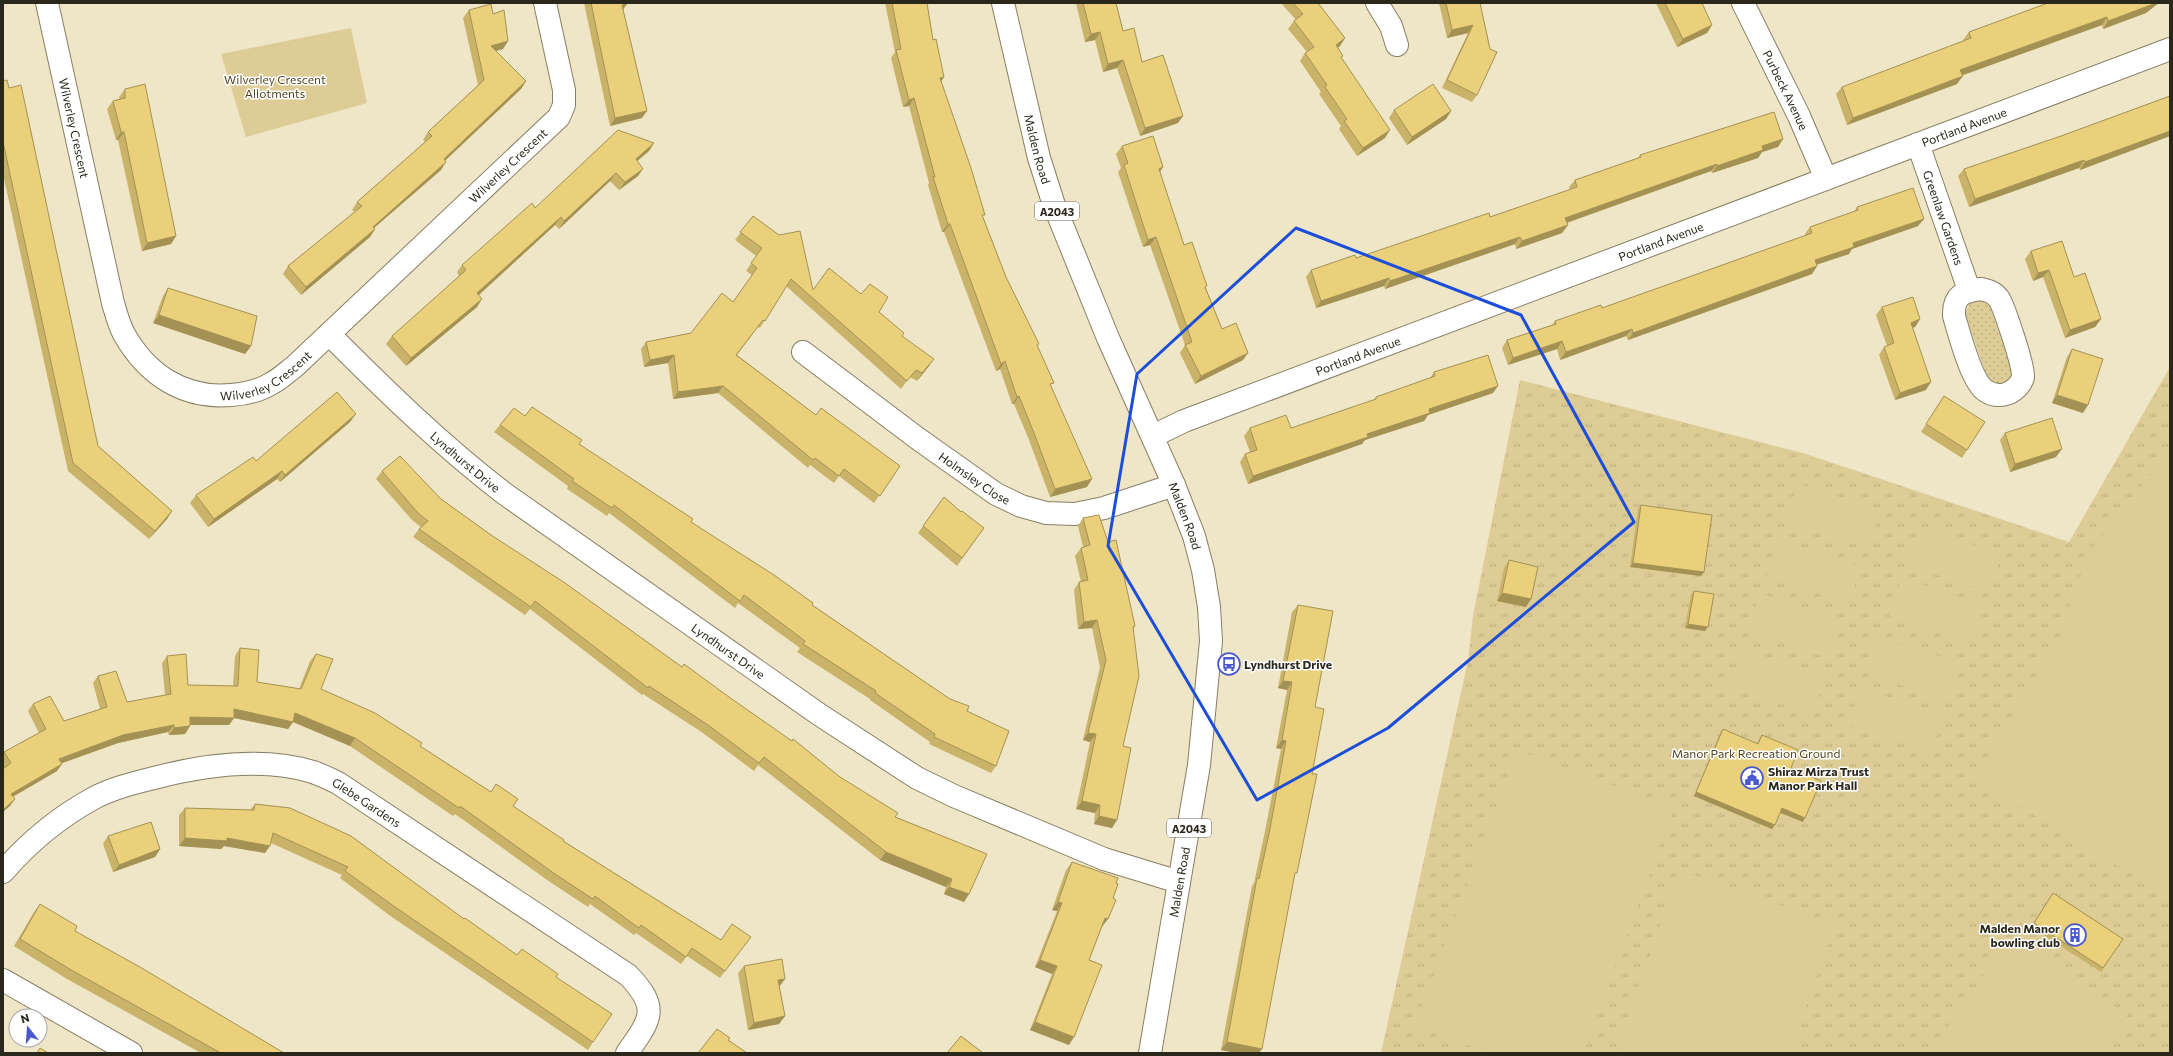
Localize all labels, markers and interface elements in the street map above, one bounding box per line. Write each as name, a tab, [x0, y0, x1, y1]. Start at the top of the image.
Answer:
street label: Purbeck Avenue	[1760, 48, 1811, 132]
park label: Wilverley Crescent Allotments	[224, 72, 326, 100]
street label: Wilverley Crescent	[57, 77, 92, 179]
street label: Portland Avenue	[1919, 104, 2008, 149]
street label: Malden Road	[1022, 113, 1054, 185]
street label: Wilverley Crescent	[466, 125, 550, 205]
street label: Greenlaw Gardens	[1921, 168, 1967, 267]
road number: A2043	[1035, 202, 1079, 220]
street label: Portland Avenue	[1616, 219, 1705, 264]
street label: Portland Avenue	[1313, 333, 1402, 378]
street label: Wilverley Crescent	[220, 348, 314, 403]
street label: Lyndhurst Drive	[428, 428, 503, 495]
street label: Holmsley Close	[936, 449, 1012, 507]
street label: Malden Road	[1166, 480, 1204, 551]
street label: Lyndhurst Drive	[689, 620, 768, 681]
bus stop icon: Lyndhurst Drive	[1216, 651, 1242, 677]
place label: Lyndhurst Drive	[1244, 657, 1332, 671]
park label: Manor Park Recreation Ground	[1672, 746, 1840, 760]
place label: Shiraz Mirza Trust Manor Park Hall	[1768, 764, 1869, 792]
public building icon: Shiraz Mirza Trust Manor Park Hall	[1739, 765, 1765, 791]
street label: Glebe Gardens	[330, 774, 404, 830]
road number: A2043	[1167, 819, 1211, 837]
street label: Malden Road	[1166, 846, 1192, 918]
place label: Malden Manor bowling club	[1980, 921, 2060, 949]
building icon: Malden Manor bowling club	[2062, 922, 2088, 948]
north arrow	[8, 1008, 48, 1048]
text: N	[19, 1011, 31, 1025]

